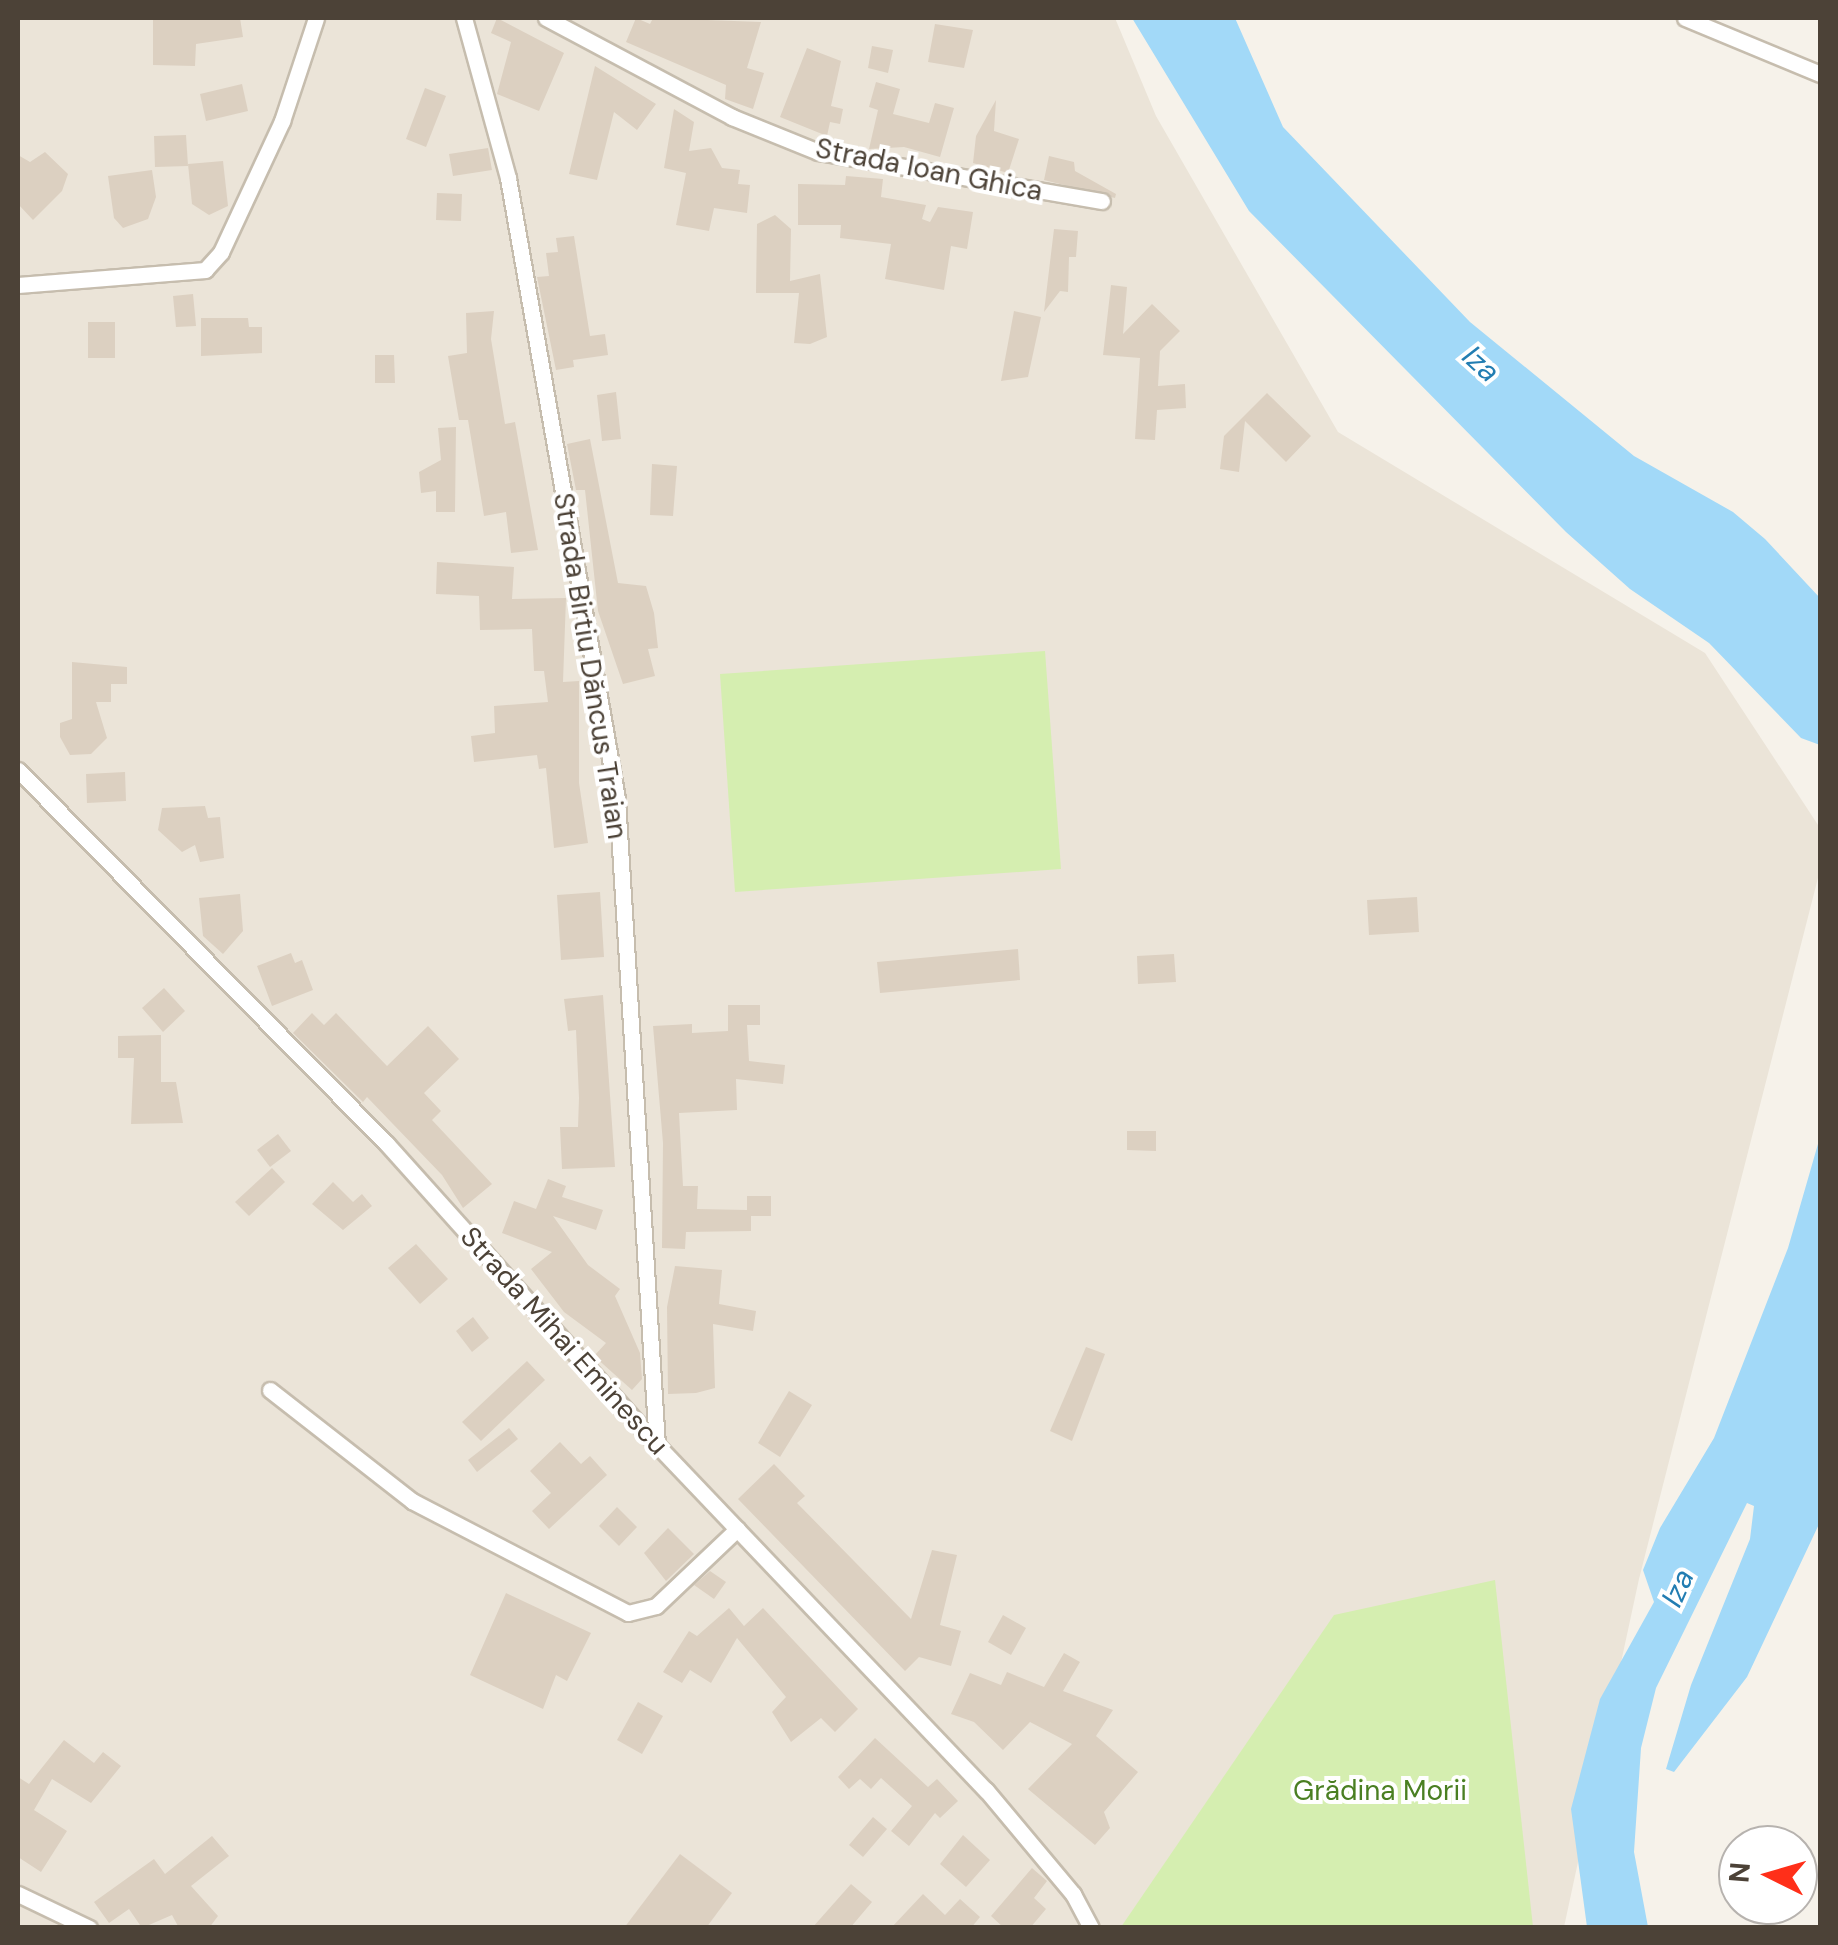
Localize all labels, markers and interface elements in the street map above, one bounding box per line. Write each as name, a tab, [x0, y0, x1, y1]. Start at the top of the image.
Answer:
street label: Strada Ioan Ghica	[813, 132, 1045, 208]
water label: Iza	[1455, 338, 1507, 390]
street label: Strada Birtiu Dăncus Traian	[546, 490, 634, 842]
street label: Strada Mihai Eminescu	[453, 1220, 675, 1462]
water label: Iza	[1654, 1564, 1702, 1612]
park label: Grădina Morii	[1293, 1774, 1467, 1808]
north arrow	[1718, 1825, 1818, 1925]
text: N	[1720, 1861, 1759, 1884]

